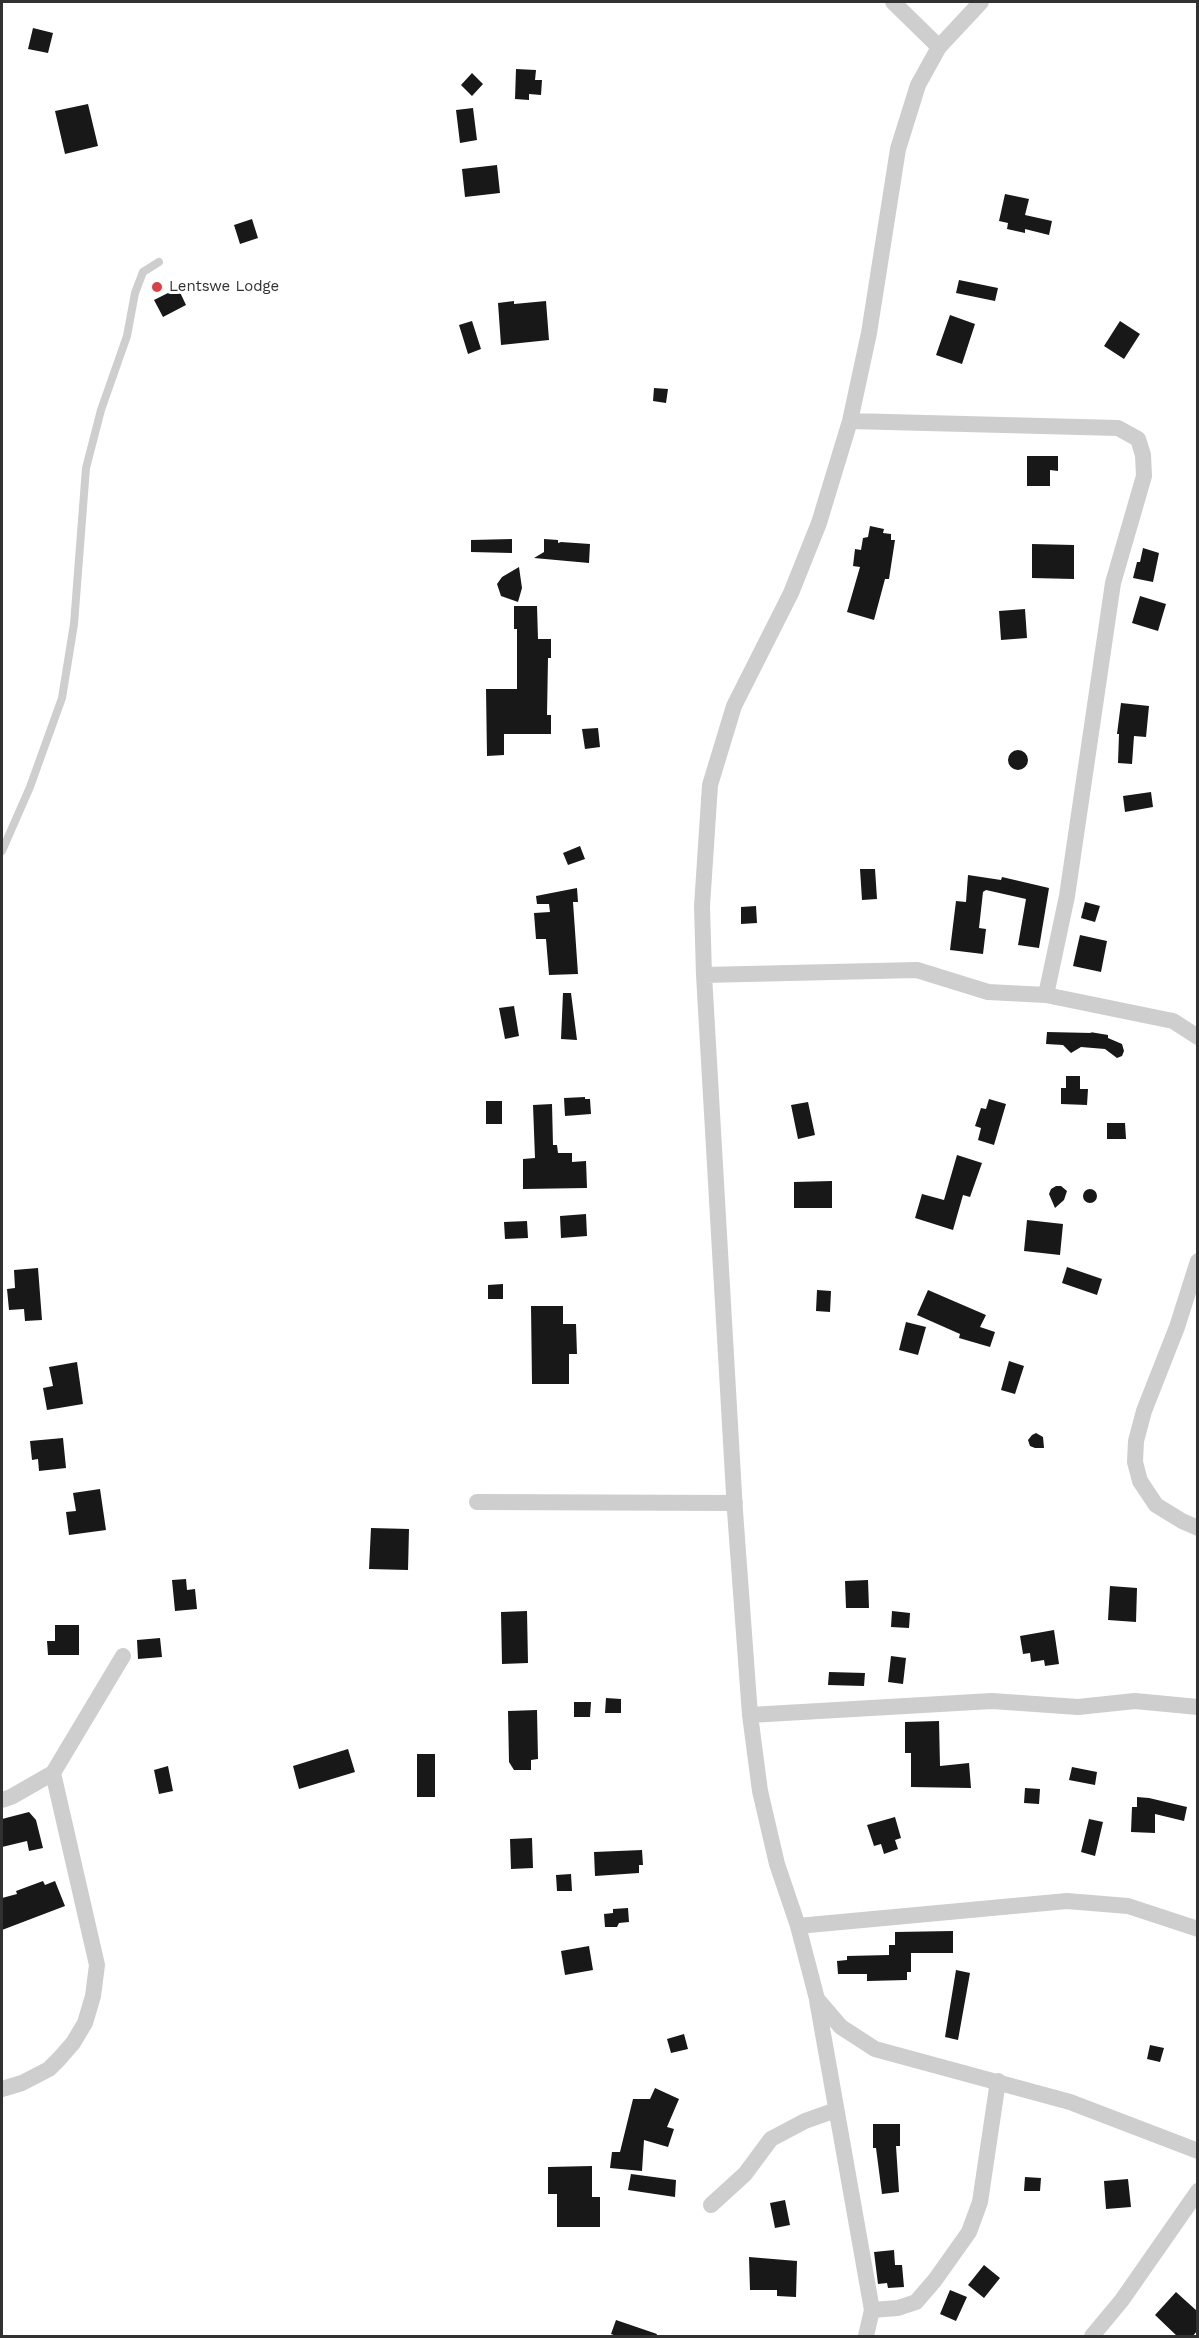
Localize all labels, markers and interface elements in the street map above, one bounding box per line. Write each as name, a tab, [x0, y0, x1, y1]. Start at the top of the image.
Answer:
place label: Lentswe Lodge	[169, 278, 279, 296]
marker: Lentswe Lodge	[150, 280, 164, 294]

